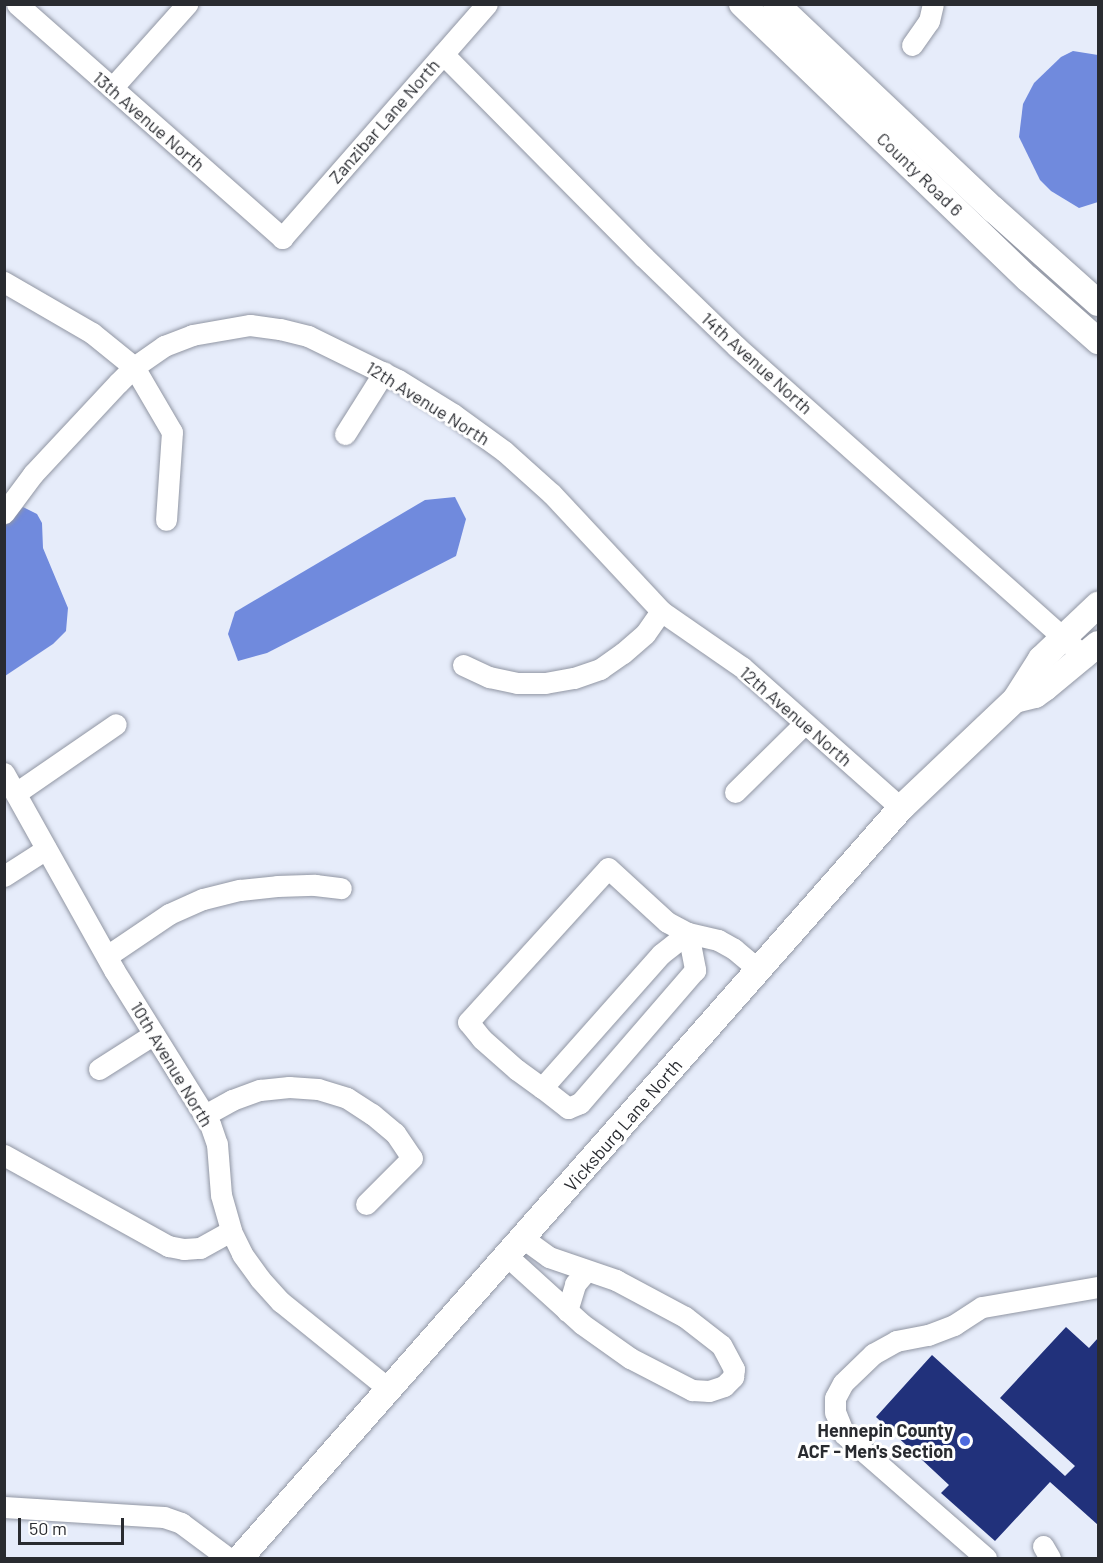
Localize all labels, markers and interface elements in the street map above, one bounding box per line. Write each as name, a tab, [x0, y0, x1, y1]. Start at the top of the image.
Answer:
street label: Zanzibar Lane North	[324, 54, 444, 188]
street label: 13th Avenue North	[89, 67, 209, 175]
street label: County Road 6	[873, 128, 967, 220]
street label: 14th Avenue North	[697, 307, 817, 419]
street label: 12th Avenue North	[362, 356, 494, 450]
street label: 12th Avenue North	[735, 661, 857, 771]
street label: 10th Avenue North	[126, 998, 218, 1130]
street label: Vicksburg Lane North	[560, 1054, 686, 1196]
place label: Hennepin County ACF - Men's Section	[797, 1420, 953, 1462]
marker: Hennepin County ACF - Men's Section	[958, 1434, 972, 1448]
scale bar	[21, 1506, 128, 1544]
text: 50 m	[29, 1517, 67, 1539]

